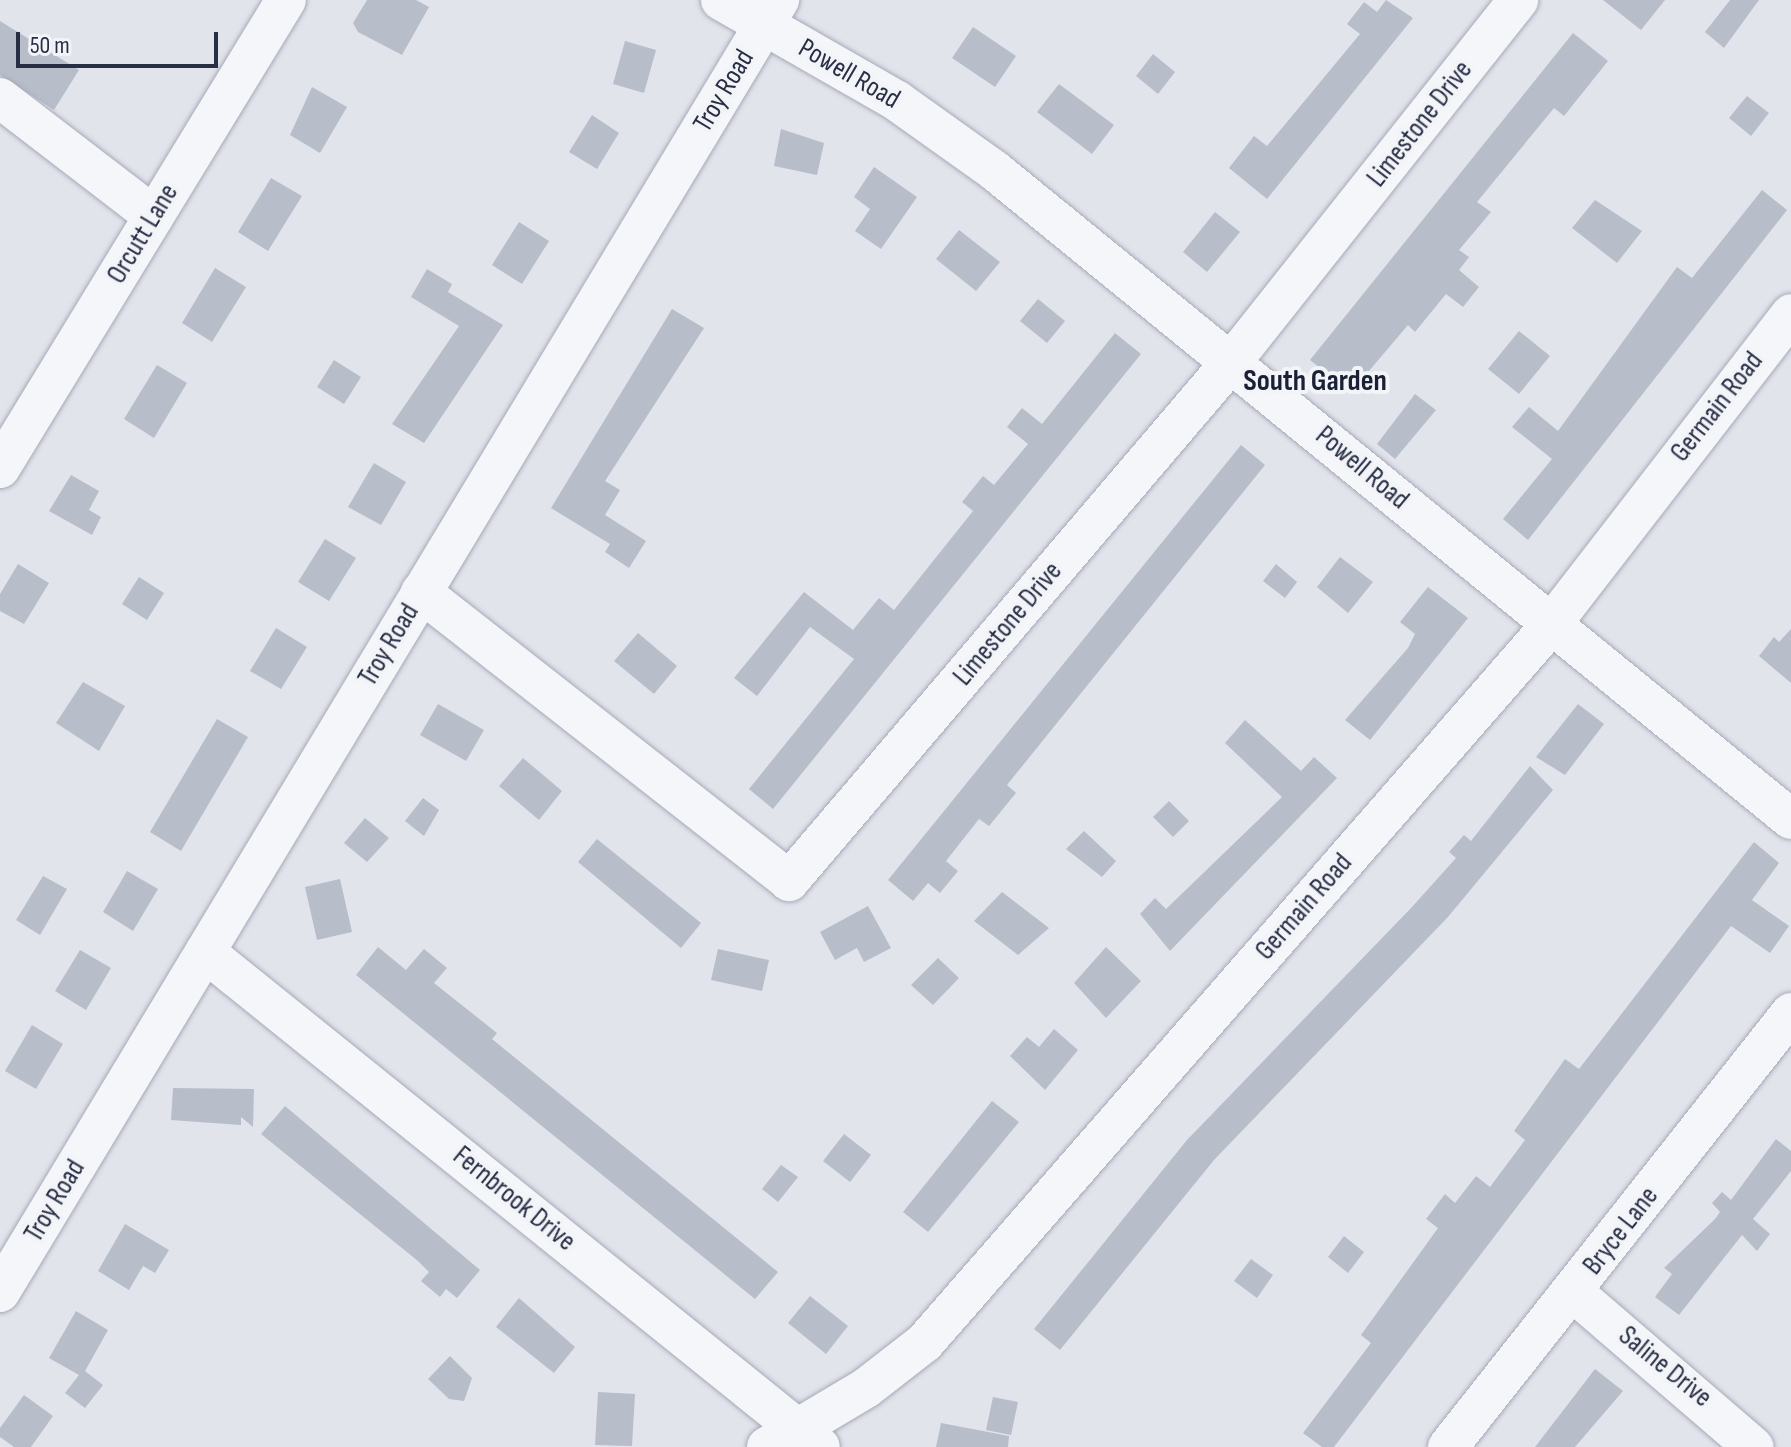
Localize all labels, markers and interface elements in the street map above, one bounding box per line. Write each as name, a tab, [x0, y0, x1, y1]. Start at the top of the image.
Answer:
scale bar	[20, 16, 222, 66]
text: 50 m	[30, 31, 70, 60]
street label: Powell Road	[792, 32, 906, 116]
street label: Troy Road	[686, 44, 762, 138]
street label: Limestone Drive	[1360, 54, 1480, 194]
street label: Orcutt Lane	[100, 178, 186, 290]
street label: Germain Road	[1664, 345, 1770, 469]
district label: South Garden	[1243, 363, 1387, 399]
street label: Powell Road	[1308, 419, 1416, 517]
street label: Limestone Drive	[946, 555, 1070, 693]
street label: Troy Road	[351, 598, 427, 692]
street label: Germain Road	[1249, 847, 1359, 967]
street label: Fernbrook Drive	[446, 1139, 582, 1259]
street label: Troy Road	[17, 1154, 93, 1248]
street label: Bryce Lane	[1576, 1180, 1666, 1282]
street label: Saline Drive	[1612, 1319, 1718, 1415]

